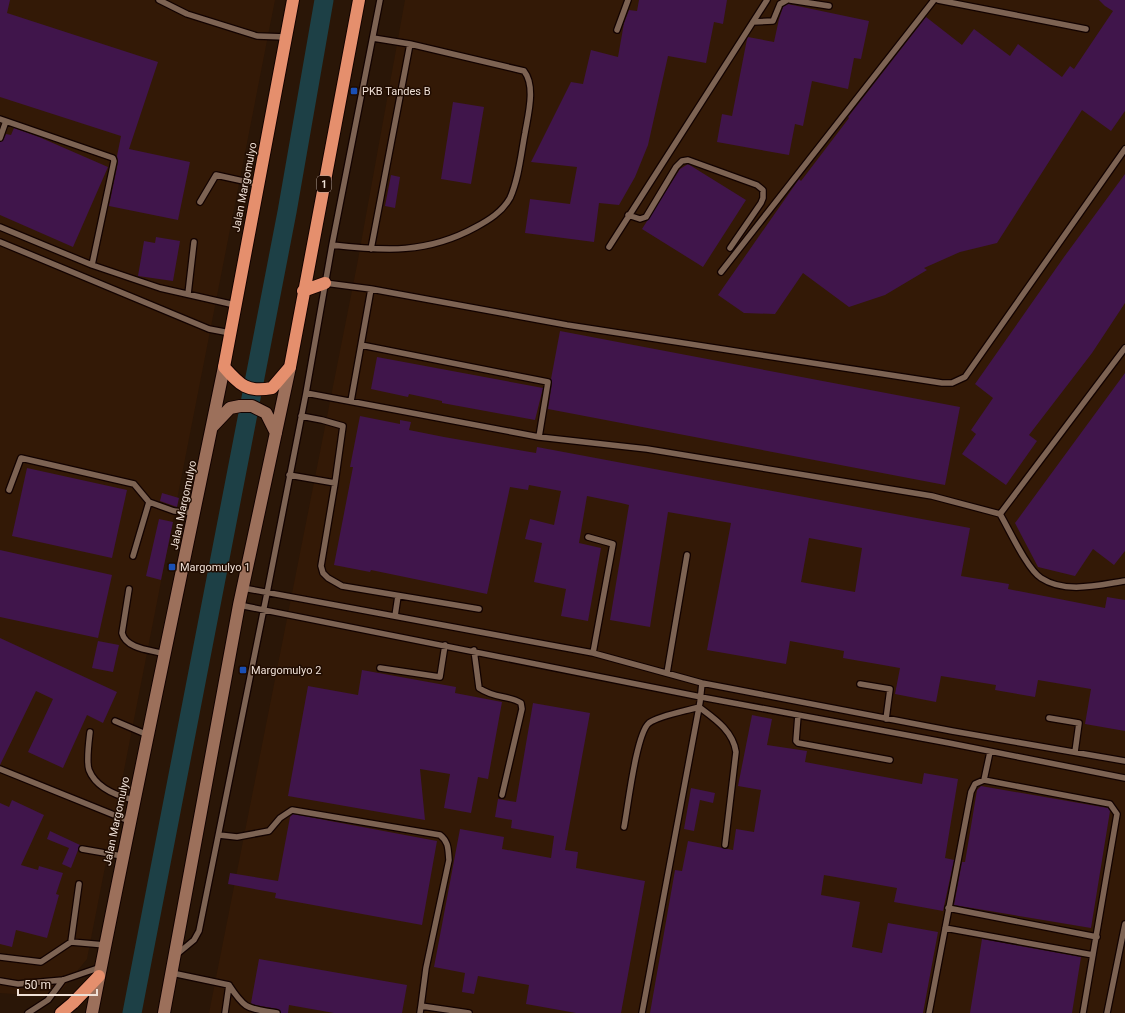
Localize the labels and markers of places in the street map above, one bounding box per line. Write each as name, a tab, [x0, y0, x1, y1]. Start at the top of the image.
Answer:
place label: PKB Tandes B	[362, 85, 431, 98]
marker: PKB Tandes B	[349, 86, 359, 96]
place label: Margomulyo 1	[180, 561, 250, 574]
marker: Margomulyo 1	[167, 562, 177, 572]
place label: Margomulyo 2	[251, 664, 321, 677]
marker: Margomulyo 2	[238, 665, 248, 675]

